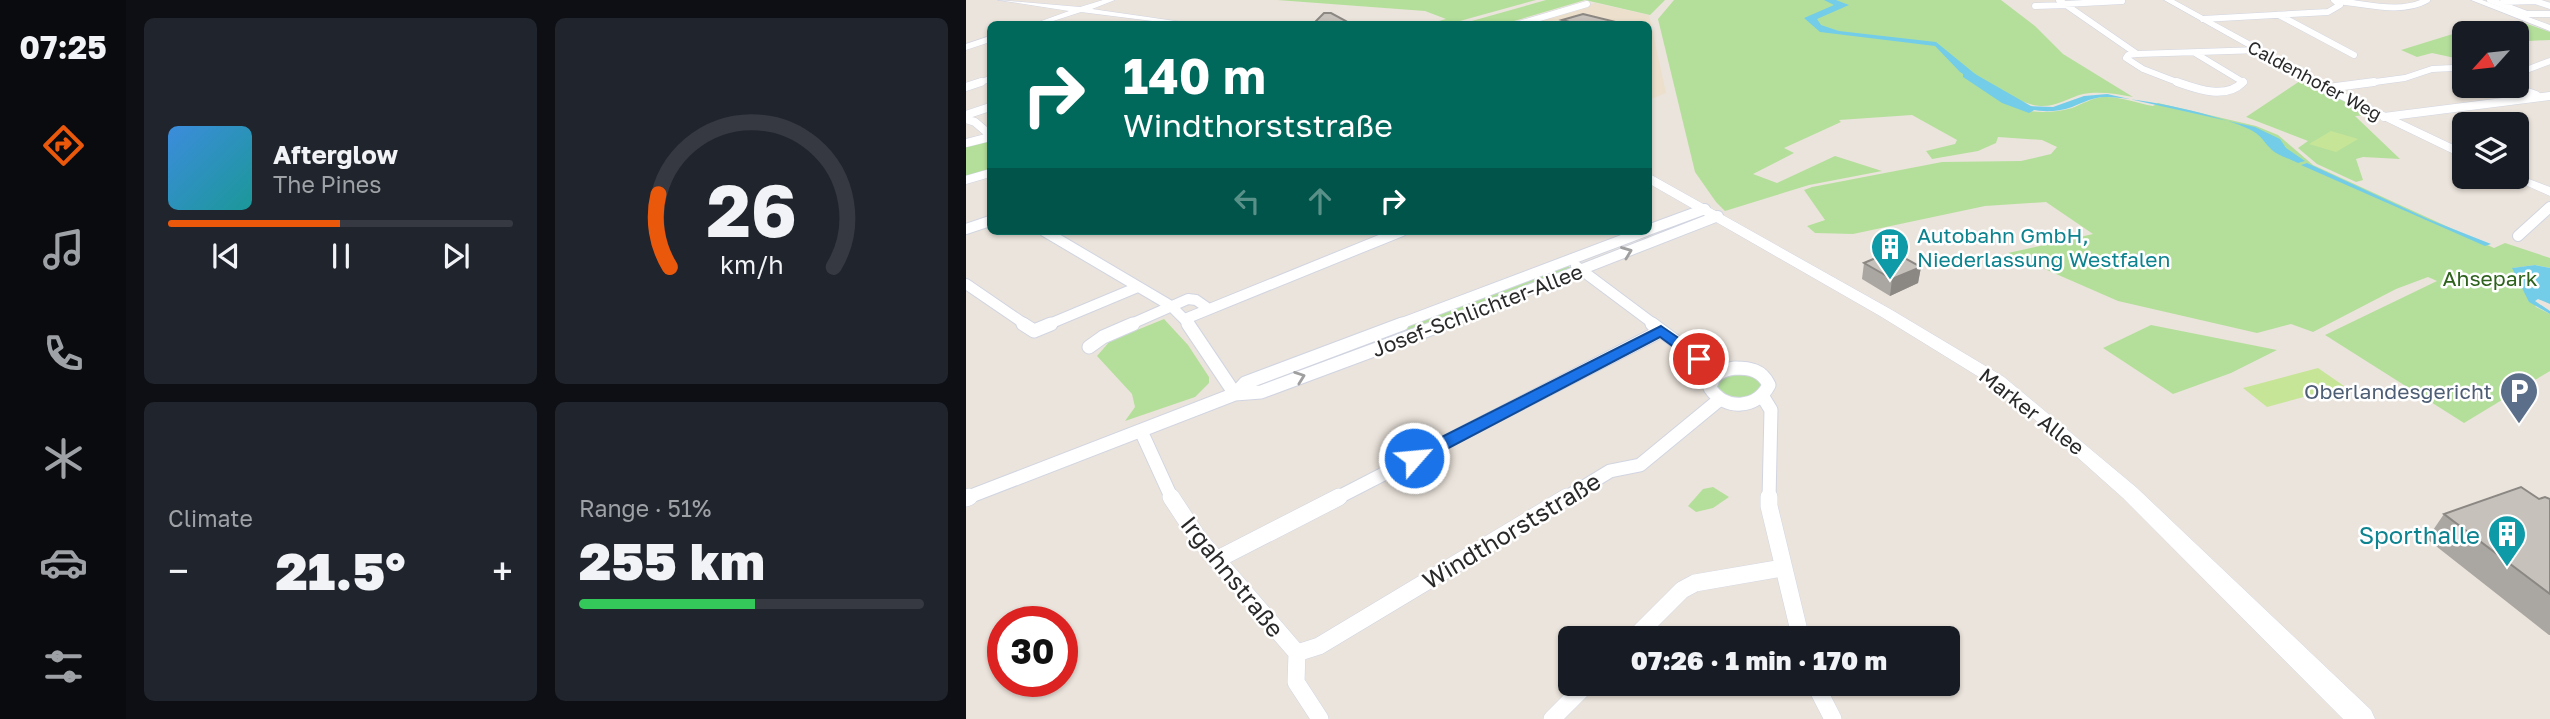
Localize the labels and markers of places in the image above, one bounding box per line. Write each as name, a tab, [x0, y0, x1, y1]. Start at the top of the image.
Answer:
place label: Autobahn GmbH, Niederlassung Westfalen	[1917, 222, 2170, 272]
building icon: Autobahn GmbH, Niederlassung Westfalen	[1869, 226, 1911, 281]
pin	[1669, 329, 1729, 389]
parking icon: Oberlandesgericht	[2498, 370, 2540, 425]
place label: Oberlandesgericht	[2304, 378, 2492, 404]
building icon: Sporthalle	[2486, 513, 2528, 568]
place label: Sporthalle	[2359, 520, 2480, 549]

